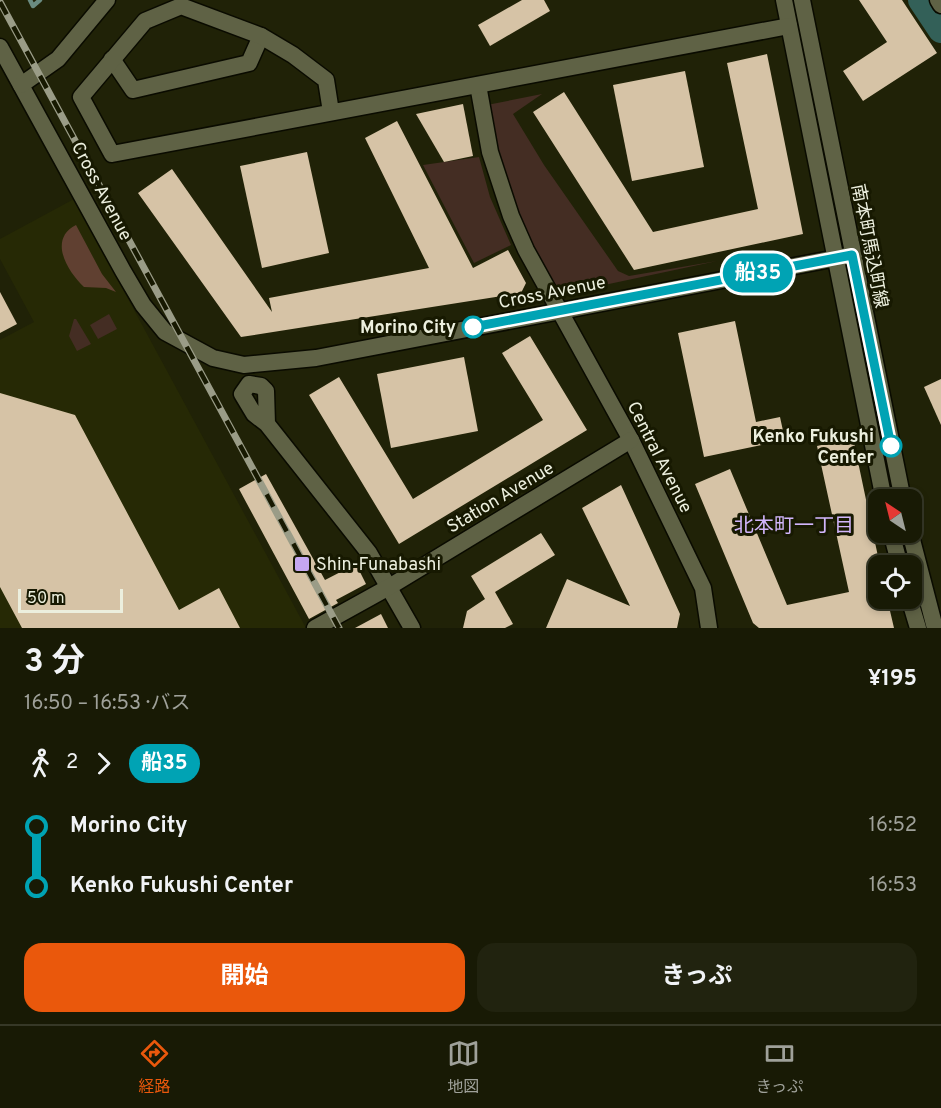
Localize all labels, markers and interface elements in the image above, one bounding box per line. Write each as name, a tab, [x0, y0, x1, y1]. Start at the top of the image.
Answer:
street label: Cross Avenue	[65, 138, 136, 245]
street label: 南本町馬込町線	[845, 182, 892, 310]
line badge: 船35	[724, 254, 792, 292]
text: 船35	[735, 260, 781, 287]
street label: Cross Avenue	[497, 272, 608, 315]
marker: Morino City	[462, 316, 484, 338]
place label: Morino City	[360, 317, 456, 340]
street label: Central Avenue	[621, 398, 697, 517]
place label: Kenko Fukushi Center	[752, 426, 874, 470]
marker: Kenko Fukushi Center	[880, 435, 902, 457]
street label: Station Avenue	[443, 457, 559, 539]
north arrow	[868, 489, 922, 543]
map controls	[868, 489, 922, 609]
district label: 北本町一丁目	[734, 514, 854, 540]
place label: Shin-Funabashi	[316, 554, 441, 577]
marker: Shin-Funabashi	[293, 555, 311, 573]
button: locate	[868, 555, 922, 609]
scale bar	[18, 586, 123, 614]
text: 50 m	[27, 589, 65, 609]
text: 3 分	[24, 642, 85, 684]
text: ¥195	[868, 666, 917, 693]
text: 16:50 – 16:53 · バス	[24, 691, 190, 717]
icon: walk	[24, 747, 57, 780]
icon: forward	[87, 747, 120, 780]
text: 2	[66, 750, 78, 776]
text: 船35	[141, 750, 188, 777]
text: Morino City	[70, 813, 187, 840]
text: 16:52	[869, 813, 917, 839]
text: Kenko Fukushi Center	[70, 873, 293, 900]
text: 16:53	[869, 873, 917, 899]
button: 開始	[24, 943, 465, 1012]
button: きっぷ	[477, 943, 917, 1012]
tab: 経路	[138, 1037, 171, 1098]
tab: 地図	[447, 1037, 480, 1098]
tab: きっぷ	[756, 1037, 803, 1098]

